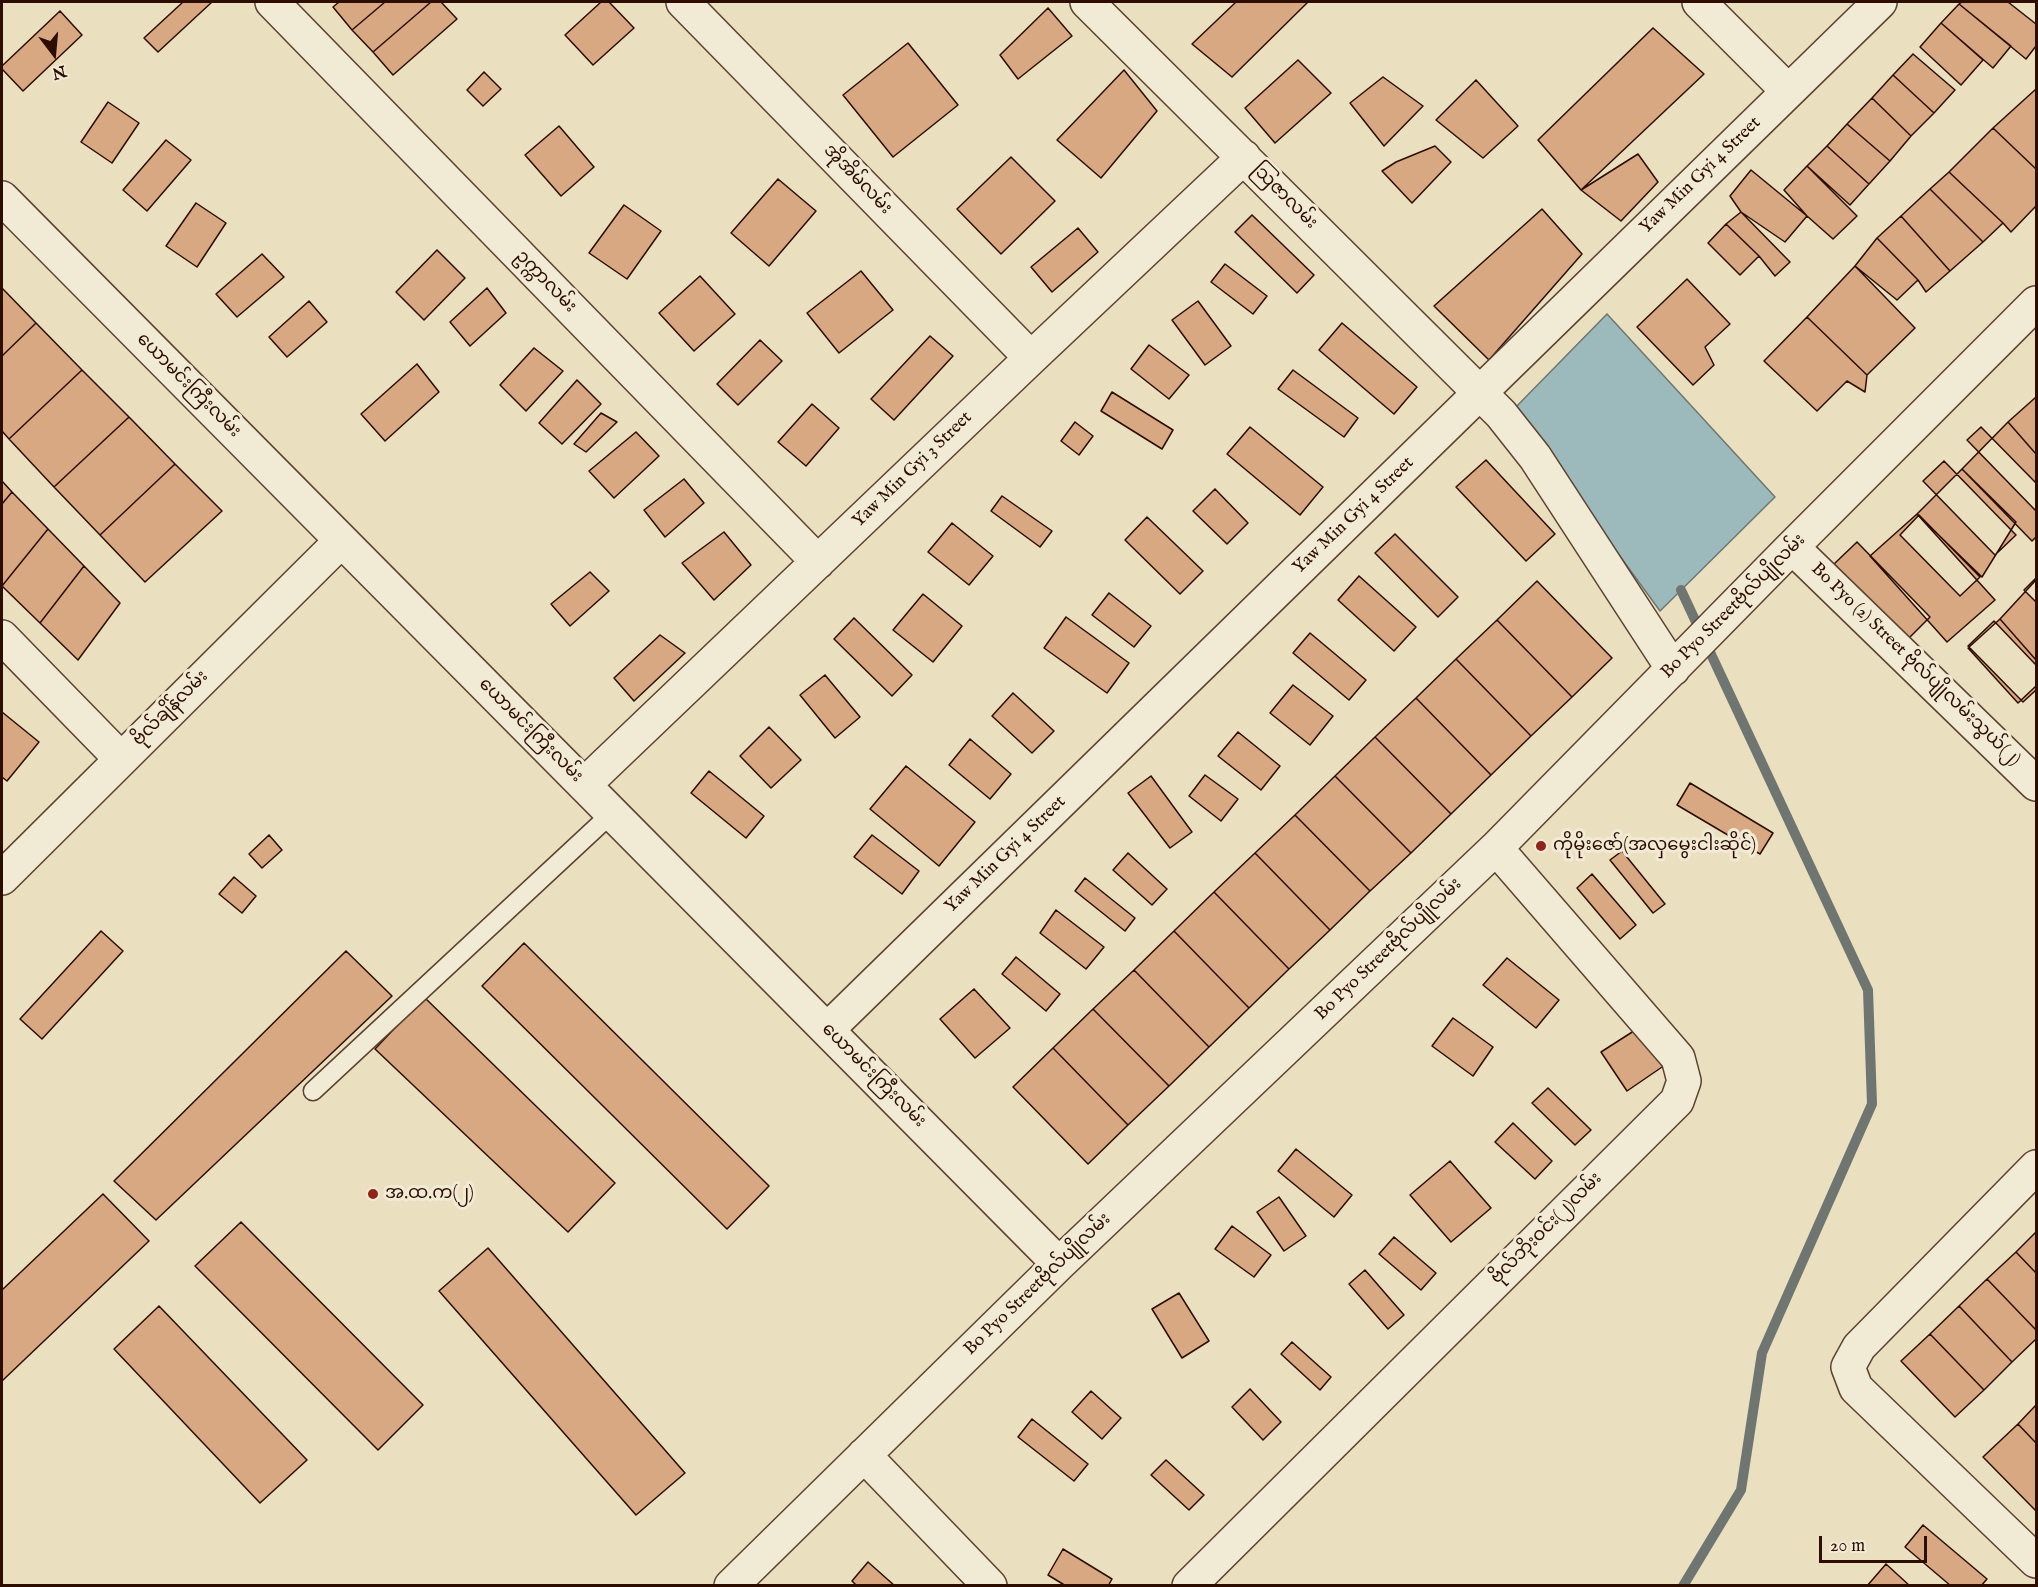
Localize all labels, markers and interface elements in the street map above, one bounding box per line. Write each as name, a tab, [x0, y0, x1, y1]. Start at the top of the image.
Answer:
north arrow	[24, 24, 84, 84]
text: N	[50, 60, 68, 83]
street label: Yaw Min Gyi 4 Street	[1636, 113, 1766, 239]
street label: အိုအိမ်လမ်း	[818, 140, 896, 220]
street label: သြဇာလမ်း	[1247, 160, 1321, 234]
street label: ဥက္ကာလမ်း	[510, 246, 580, 318]
street label: ယောမင်းကြီးလမ်း	[131, 329, 245, 443]
street label: Yaw Min Gyi 3 Street	[849, 408, 977, 532]
street label: Yaw Min Gyi 4 Street	[1289, 453, 1419, 579]
street label: Bo Pyo Streetဗိုလ်ပျိုလမ်း	[1657, 530, 1811, 684]
street label: Bo Pyo (2) Street ဗိုလ်ပျိုလမ်းသွယ်(၂)	[1806, 559, 2024, 771]
street label: ဗိုလ်ချိန်လမ်း	[129, 667, 213, 751]
street label: ယောမင်းကြီးလမ်း	[473, 674, 587, 788]
street label: Yaw Min Gyi 4 Street	[941, 792, 1071, 918]
place label: ကိုမိုးဇော်(အလှမွေးငါးဆိုင်)	[1553, 835, 1756, 857]
marker: ကိုမိုးဇော်(အလှမွေးငါးဆိုင်)	[1534, 839, 1548, 853]
street label: Bo Pyo Streetဗိုလ်ပျိုလမ်း	[1311, 874, 1467, 1026]
street label: ယောမင်းကြီးလမ်း	[816, 1019, 930, 1133]
street label: ဗိုလ်ဘိုးဝင်း(၂)လမ်း	[1487, 1169, 1607, 1289]
place label: အ.ထ.က(၂)	[385, 1183, 474, 1205]
marker: အ.ထ.က(၂)	[366, 1187, 380, 1201]
street label: Bo Pyo Streetဗိုလ်ပျိုလမ်း	[960, 1209, 1116, 1361]
scale bar	[1822, 1524, 1930, 1562]
text: 20 m	[1830, 1535, 1865, 1558]

